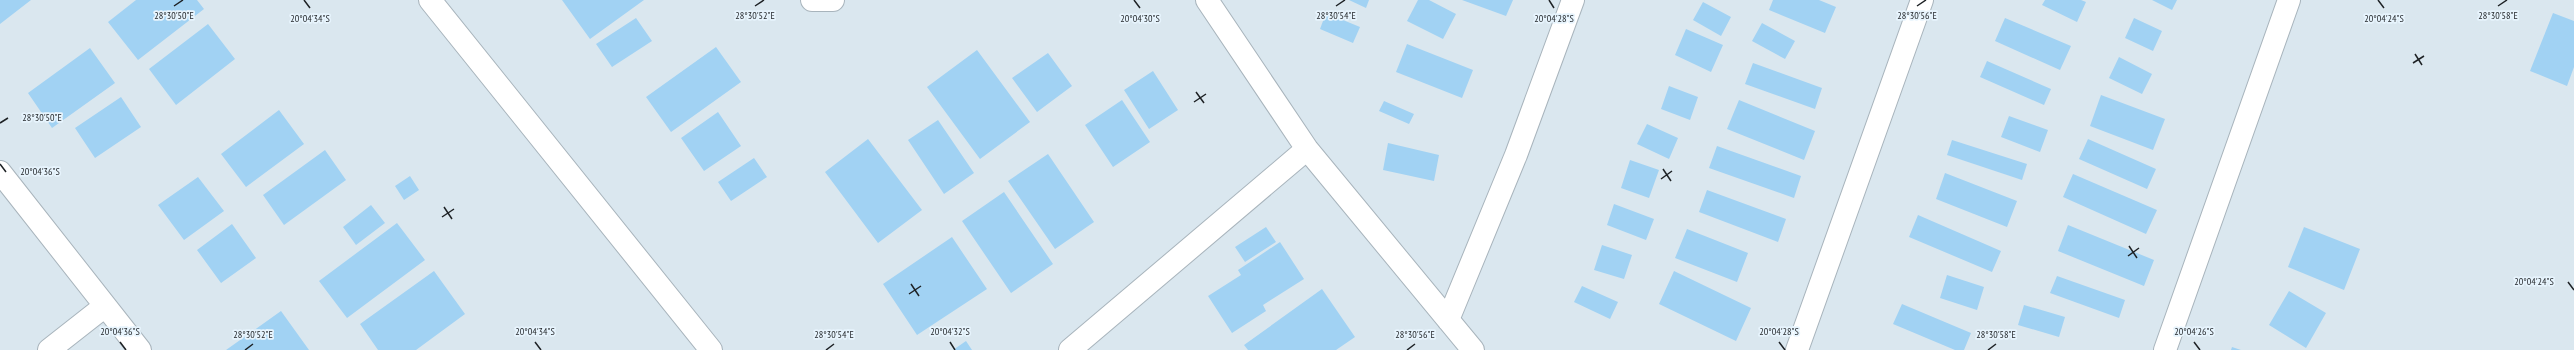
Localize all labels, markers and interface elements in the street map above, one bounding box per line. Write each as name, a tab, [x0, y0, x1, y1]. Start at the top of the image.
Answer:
text: 28°30'50"E	[154, 9, 194, 22]
text: 28°30'52"E	[735, 9, 775, 22]
text: 28°30'54"E	[1316, 9, 1356, 22]
text: 28°30'56"E	[1897, 9, 1937, 22]
text: 28°30'58"E	[2478, 9, 2518, 22]
text: 20°04'34"S	[290, 12, 330, 25]
text: 20°04'30"S	[1120, 12, 1160, 25]
text: 20°04'28"S	[1534, 12, 1574, 25]
text: 20°04'24"S	[2364, 12, 2404, 25]
text: 28°30'50"E	[22, 111, 62, 124]
text: 20°04'36"S	[20, 165, 60, 178]
text: 20°04'24"S	[2514, 275, 2554, 288]
text: 20°04'36"S	[100, 325, 140, 338]
text: 20°04'34"S	[515, 325, 555, 338]
text: 20°04'32"S	[930, 325, 970, 338]
text: 20°04'28"S	[1759, 325, 1799, 338]
text: 20°04'26"S	[2174, 325, 2214, 338]
text: 28°30'52"E	[233, 328, 273, 341]
text: 28°30'54"E	[814, 328, 854, 341]
text: 28°30'56"E	[1395, 328, 1435, 341]
text: 28°30'58"E	[1976, 328, 2016, 341]

